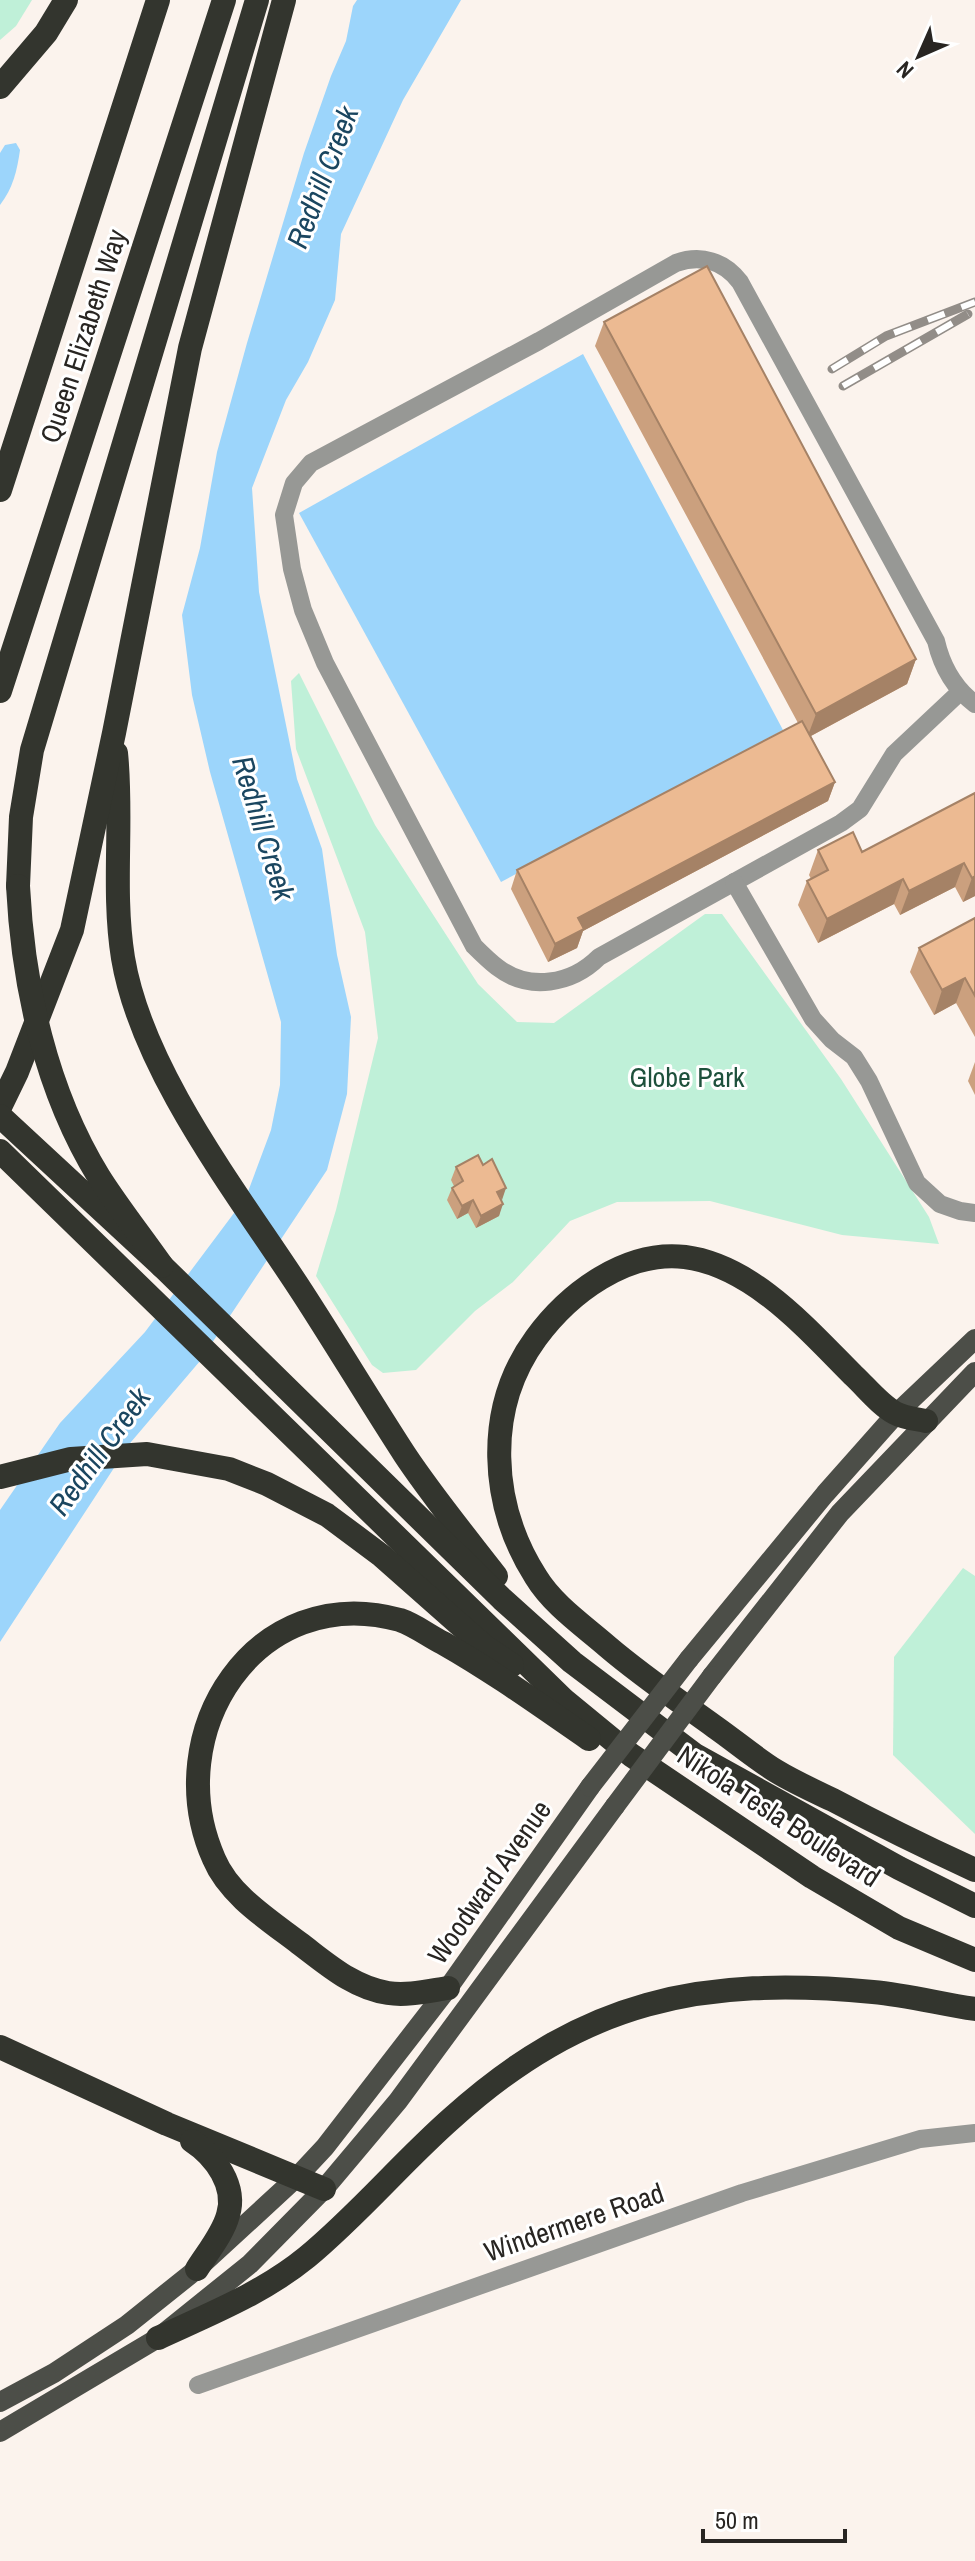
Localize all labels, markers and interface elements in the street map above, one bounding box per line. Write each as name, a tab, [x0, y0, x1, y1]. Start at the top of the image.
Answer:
north arrow	[879, 16, 959, 96]
text: N	[890, 55, 920, 85]
water label: Redhill Creek	[277, 99, 368, 254]
street label: Queen Elizabeth Way	[31, 224, 136, 448]
water label: Redhill Creek	[223, 751, 305, 907]
park label: Globe Park	[630, 1058, 745, 1096]
water label: Redhill Creek	[39, 1378, 160, 1523]
street label: Nikola Tesla Boulevard	[670, 1736, 888, 1896]
street label: Woodward Avenue	[418, 1792, 560, 1972]
street label: Windermere Road	[479, 2174, 669, 2270]
scale bar	[703, 2493, 845, 2543]
text: 50 m	[715, 2504, 759, 2536]

